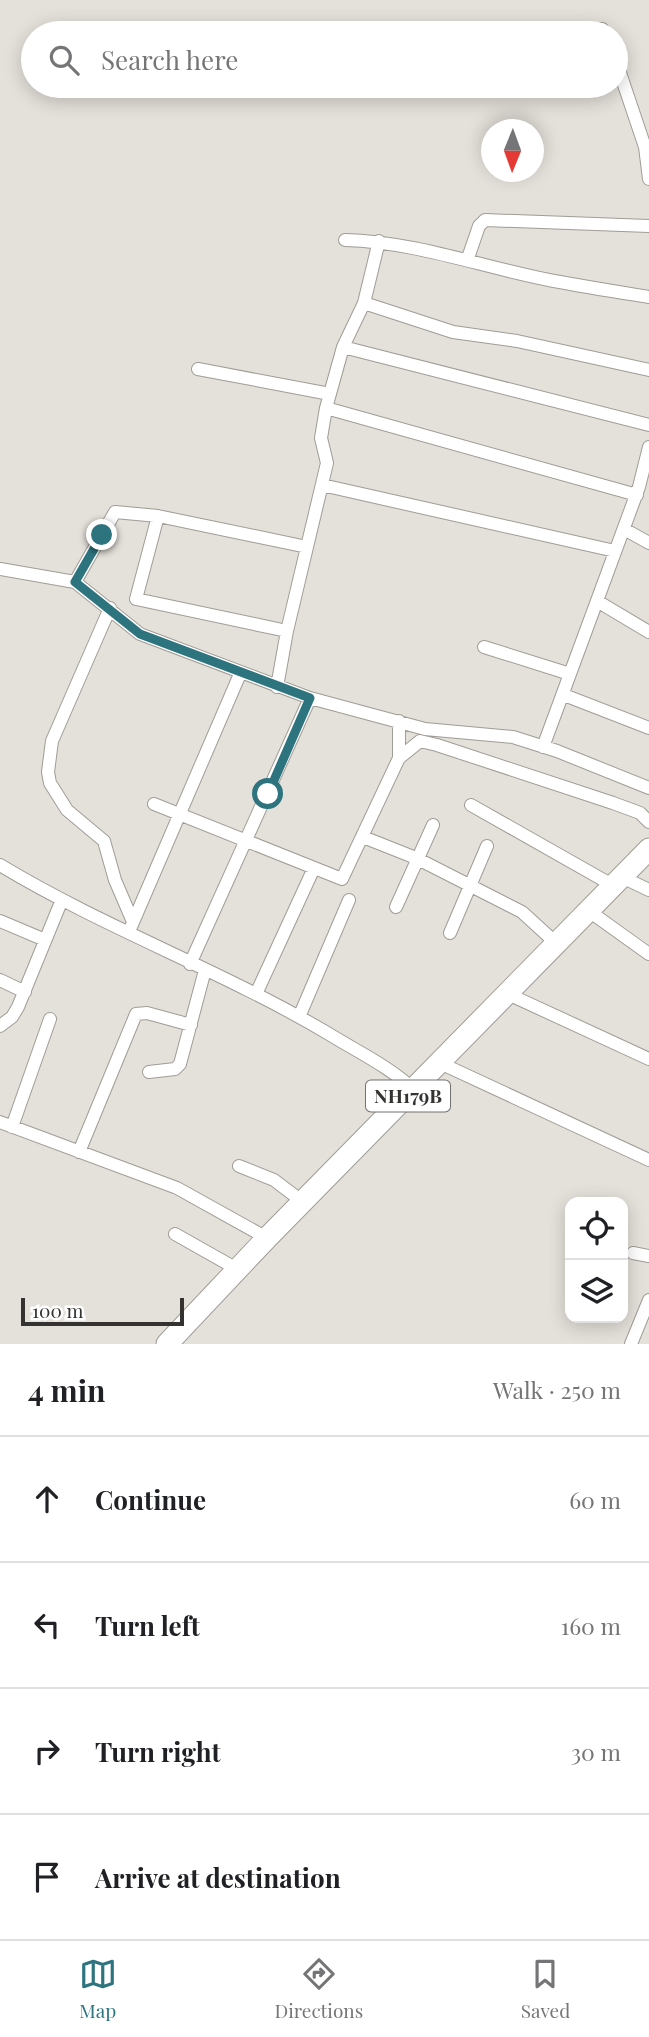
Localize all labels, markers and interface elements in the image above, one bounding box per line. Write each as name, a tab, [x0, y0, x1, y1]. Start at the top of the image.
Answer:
search box	[21, 21, 628, 98]
icon: search	[45, 41, 83, 79]
text: Search here	[101, 42, 238, 77]
north arrow	[481, 119, 544, 182]
route end	[86, 519, 117, 550]
route start	[252, 778, 283, 809]
road number: NH179B	[366, 1080, 450, 1112]
map controls	[565, 1197, 628, 1323]
button: locate	[565, 1197, 628, 1260]
button: layers	[565, 1260, 628, 1323]
scale bar	[21, 1295, 184, 1327]
text: 100 m	[32, 1297, 83, 1323]
text: 4 min	[28, 1370, 106, 1410]
text: Walk · 250 m	[493, 1374, 621, 1405]
icon: ahead	[28, 1480, 66, 1518]
text: Continue	[95, 1482, 206, 1517]
text: 60 m	[569, 1484, 621, 1515]
icon: left	[28, 1606, 66, 1644]
text: Turn left	[95, 1608, 200, 1643]
text: 160 m	[561, 1610, 621, 1641]
icon: right	[28, 1732, 66, 1770]
text: Turn right	[95, 1734, 221, 1769]
text: 30 m	[571, 1736, 621, 1767]
icon: arrive	[28, 1858, 66, 1896]
text: Arrive at destination	[95, 1860, 341, 1895]
tab: Map	[79, 1955, 117, 2023]
tab: Directions	[274, 1955, 363, 2023]
tab: Saved	[521, 1955, 570, 2023]

